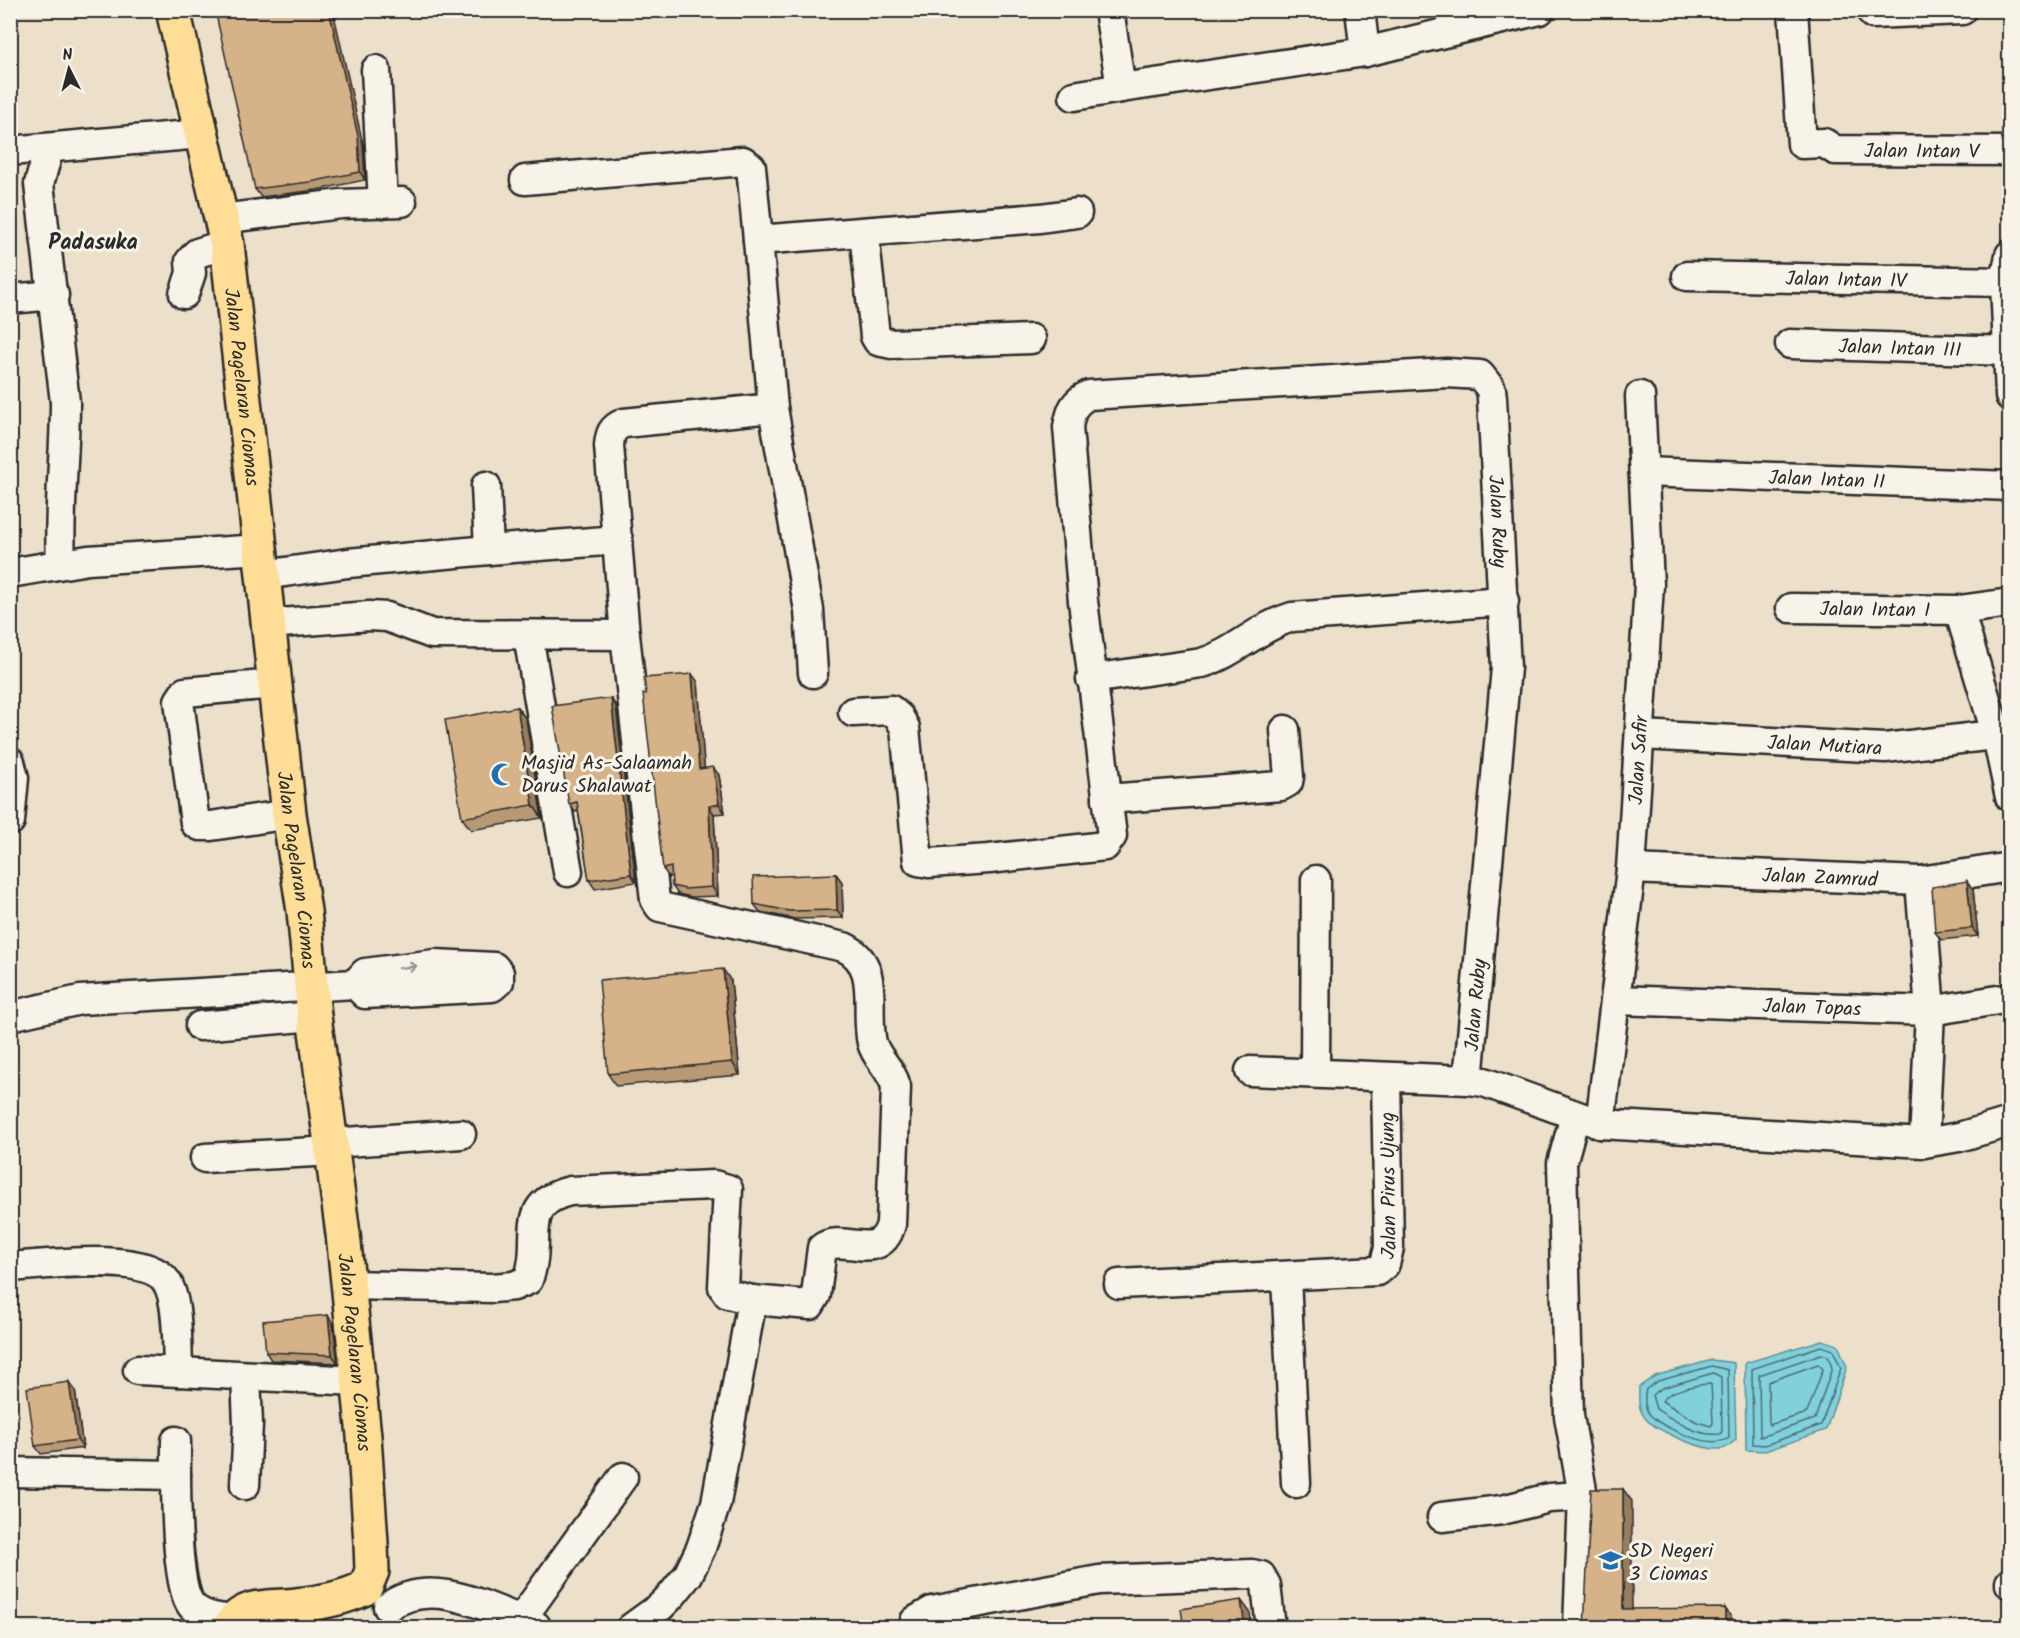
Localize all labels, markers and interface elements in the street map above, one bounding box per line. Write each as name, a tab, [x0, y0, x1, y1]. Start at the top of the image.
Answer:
north arrow	[39, 39, 99, 99]
text: N	[61, 43, 74, 69]
street label: Jalan Intan V	[1864, 136, 1981, 169]
district label: Padasuka	[48, 226, 138, 261]
street label: Jalan Intan IV	[1785, 264, 1908, 298]
street label: Jalan Pagelaran Ciomas	[214, 286, 267, 488]
street label: Jalan Intan III	[1838, 332, 1962, 367]
street label: Jalan Intan II	[1768, 463, 1886, 499]
street label: Jalan Ruby	[1478, 474, 1515, 569]
street label: Jalan Intan I	[1819, 594, 1931, 628]
street label: Jalan Safir	[1621, 713, 1659, 806]
street label: Jalan Mutiara	[1766, 728, 1883, 766]
place label: Masjid As-Salaamah Darus Shalawat	[521, 748, 692, 803]
mosque icon: Masjid As-Salaamah Darus Shalawat	[490, 761, 516, 787]
street label: Jalan Pagelaran Ciomas	[266, 770, 323, 971]
street label: Jalan Zamrud	[1761, 860, 1879, 897]
street label: Jalan Ruby	[1457, 957, 1497, 1053]
one-way arrow	[397, 962, 417, 973]
street label: Jalan Topas	[1762, 991, 1862, 1027]
street label: Jalan Pirus Ujung	[1373, 1112, 1407, 1263]
street label: Jalan Pagelaran Ciomas	[327, 1252, 379, 1453]
place label: SD Negeri 3 Ciomas	[1629, 1536, 1714, 1591]
school or university icon: SD Negeri 3 Ciomas	[1598, 1548, 1624, 1574]

